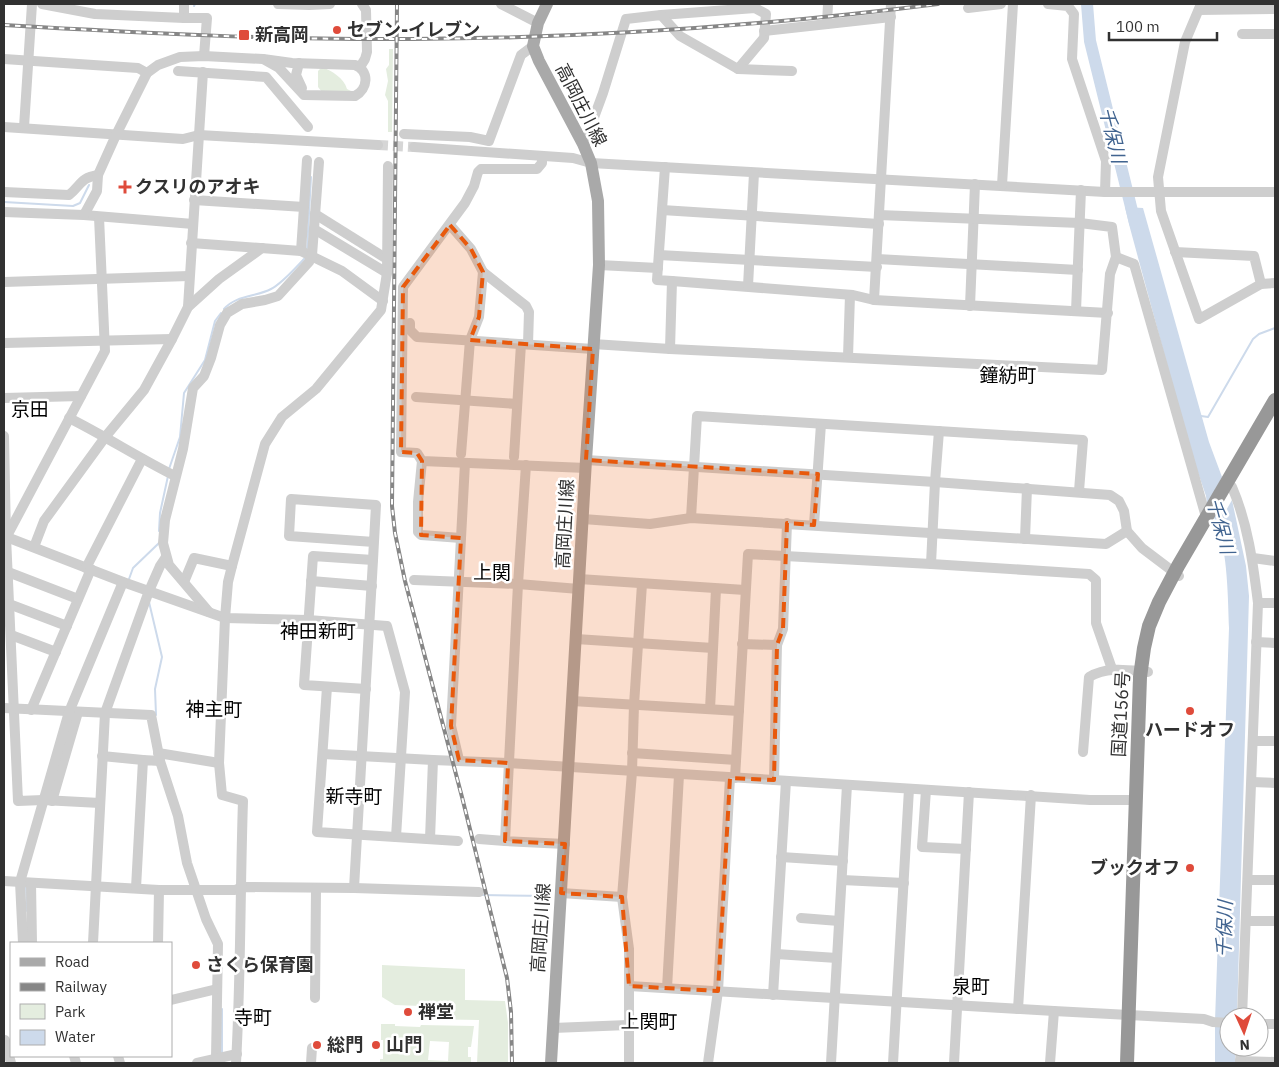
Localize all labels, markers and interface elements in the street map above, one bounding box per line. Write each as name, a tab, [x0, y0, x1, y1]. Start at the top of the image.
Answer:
scale bar	[1109, 10, 1216, 42]
text: 100 m	[1116, 17, 1160, 36]
place label: セブン-イレブン	[347, 18, 480, 41]
place label: 新高岡	[255, 23, 309, 46]
marker: セブン-イレブン	[331, 24, 343, 36]
marker: 新高岡	[237, 28, 251, 42]
street label: 高岡庄川線	[551, 59, 612, 150]
water label: 千保川	[1094, 104, 1132, 167]
place label: クスリのアオキ	[135, 175, 260, 198]
marker: クスリのアオキ	[119, 181, 131, 193]
district label: 鐘紡町	[979, 363, 1037, 387]
district label: 京田	[11, 397, 49, 421]
street label: 高岡庄川線	[551, 478, 578, 570]
water label: 千保川	[1202, 495, 1240, 559]
district label: 上関	[473, 560, 511, 584]
district label: 神田新町	[280, 619, 356, 643]
street label: 国道156号	[1107, 670, 1134, 758]
district label: 神主町	[185, 697, 243, 721]
marker: ハードオフ	[1184, 705, 1196, 717]
place label: ハードオフ	[1145, 718, 1235, 741]
district label: 新寺町	[325, 784, 383, 808]
place label: ブックオフ	[1090, 856, 1180, 879]
marker: ブックオフ	[1184, 862, 1196, 874]
street label: 高岡庄川線	[526, 882, 555, 974]
water label: 千保川	[1211, 898, 1237, 958]
legend	[10, 942, 172, 1057]
text: Road	[55, 952, 90, 971]
place label: さくら保育園	[206, 953, 314, 976]
marker: さくら保育園	[190, 959, 202, 971]
district label: 泉町	[952, 974, 990, 998]
text: Railway	[55, 977, 108, 996]
place label: 禅堂	[418, 1000, 454, 1023]
text: Park	[55, 1002, 85, 1021]
district label: 寺町	[234, 1005, 272, 1029]
marker: 禅堂	[402, 1006, 414, 1018]
north arrow	[1219, 1007, 1269, 1057]
district label: 上関町	[620, 1009, 678, 1033]
text: Water	[55, 1027, 96, 1046]
place label: 総門	[327, 1033, 363, 1056]
place label: 山門	[386, 1033, 422, 1056]
text: N	[1239, 1036, 1250, 1054]
marker: 総門	[311, 1039, 323, 1051]
marker: 山門	[370, 1039, 382, 1051]

